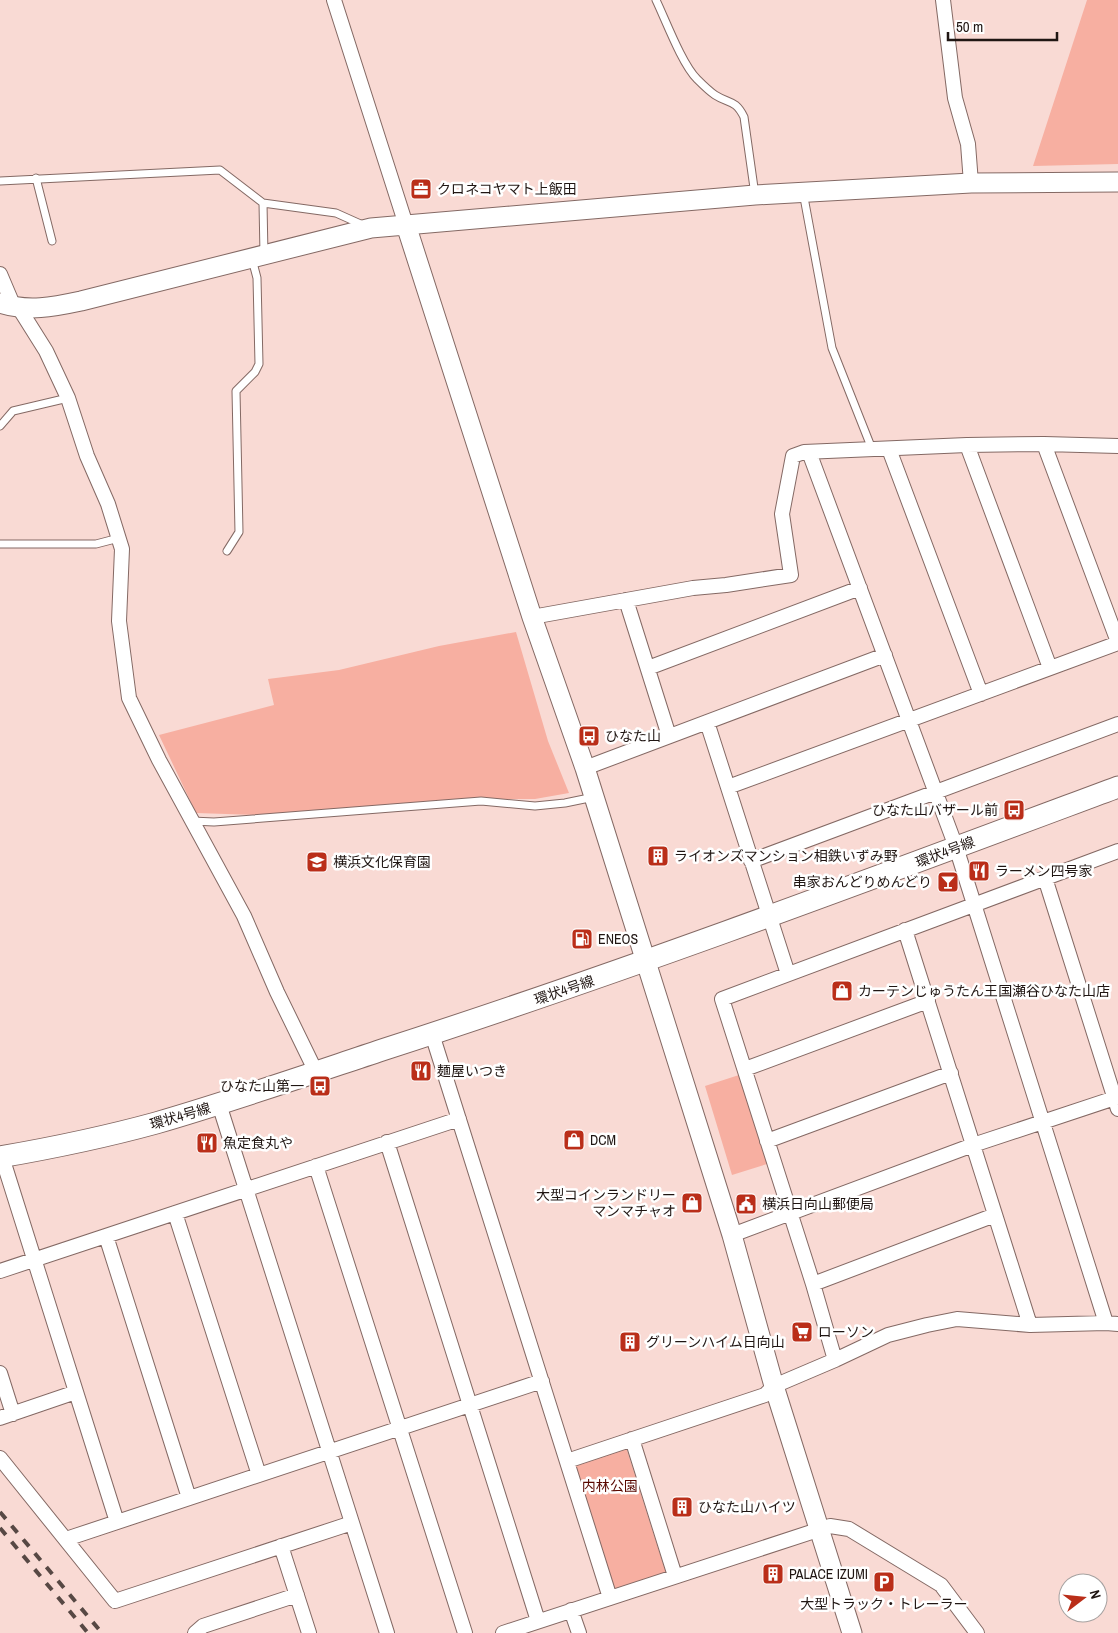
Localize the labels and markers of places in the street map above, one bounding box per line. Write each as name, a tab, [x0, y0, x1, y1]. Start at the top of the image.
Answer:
office icon: クロネコヤマト上飯田	[409, 177, 433, 201]
place label: クロネコヤマト上飯田	[437, 180, 577, 198]
bus stop icon: ひなた山	[577, 724, 601, 748]
place label: ひなた山	[605, 727, 661, 745]
bus stop icon: ひなた山バザール前	[1002, 798, 1026, 822]
place label: ひなた山バザール前	[872, 801, 998, 819]
building icon: ライオンズマンション相鉄いずみ野	[646, 844, 670, 868]
place label: ライオンズマンション相鉄いずみ野	[674, 847, 898, 865]
school or university icon: 横浜文化保育園	[305, 850, 329, 874]
place label: 横浜文化保育園	[333, 853, 431, 871]
restaurant icon: ラーメン四号家	[967, 859, 991, 883]
place label: ラーメン四号家	[995, 862, 1092, 880]
bar icon: 串家おんどりめんどり	[936, 870, 960, 894]
place label: 串家おんどりめんどり	[793, 873, 932, 891]
fuel station icon: ENEOS	[570, 927, 594, 951]
place label: ENEOS	[598, 930, 639, 948]
shop icon: カーテンじゅうたん王国瀬谷ひなた山店	[830, 979, 854, 1003]
place label: カーテンじゅうたん王国瀬谷ひなた山店	[858, 982, 1110, 1000]
restaurant icon: 麺屋いつき	[409, 1059, 433, 1083]
place label: 麺屋いつき	[437, 1062, 507, 1080]
bus stop icon: ひなた山第一	[308, 1074, 332, 1098]
place label: ひなた山第一	[220, 1077, 304, 1095]
shop icon: DCM	[562, 1128, 586, 1152]
restaurant icon: 魚定食丸や	[195, 1131, 219, 1155]
place label: DCM	[590, 1131, 616, 1149]
place label: 魚定食丸や	[223, 1134, 293, 1152]
place label: 大型コインランドリー マンマチャオ	[536, 1186, 676, 1220]
shop icon: 大型コインランドリー マンマチャオ	[680, 1191, 704, 1215]
public building icon: 横浜日向山郵便局	[734, 1192, 758, 1216]
place label: 横浜日向山郵便局	[762, 1195, 874, 1213]
supermarket icon: ローソン	[790, 1320, 814, 1344]
place label: ローソン	[818, 1323, 874, 1341]
building icon: グリーンハイム日向山	[618, 1330, 642, 1354]
place label: グリーンハイム日向山	[646, 1333, 785, 1351]
building icon: ひなた山ハイツ	[670, 1495, 694, 1519]
place label: ひなた山ハイツ	[698, 1498, 796, 1516]
building icon: PALACE IZUMI	[761, 1562, 785, 1586]
place label: PALACE IZUMI	[789, 1565, 868, 1583]
parking icon: 大型トラック・トレーラー	[872, 1570, 896, 1594]
place label: 大型トラック・トレーラー	[800, 1595, 968, 1613]

